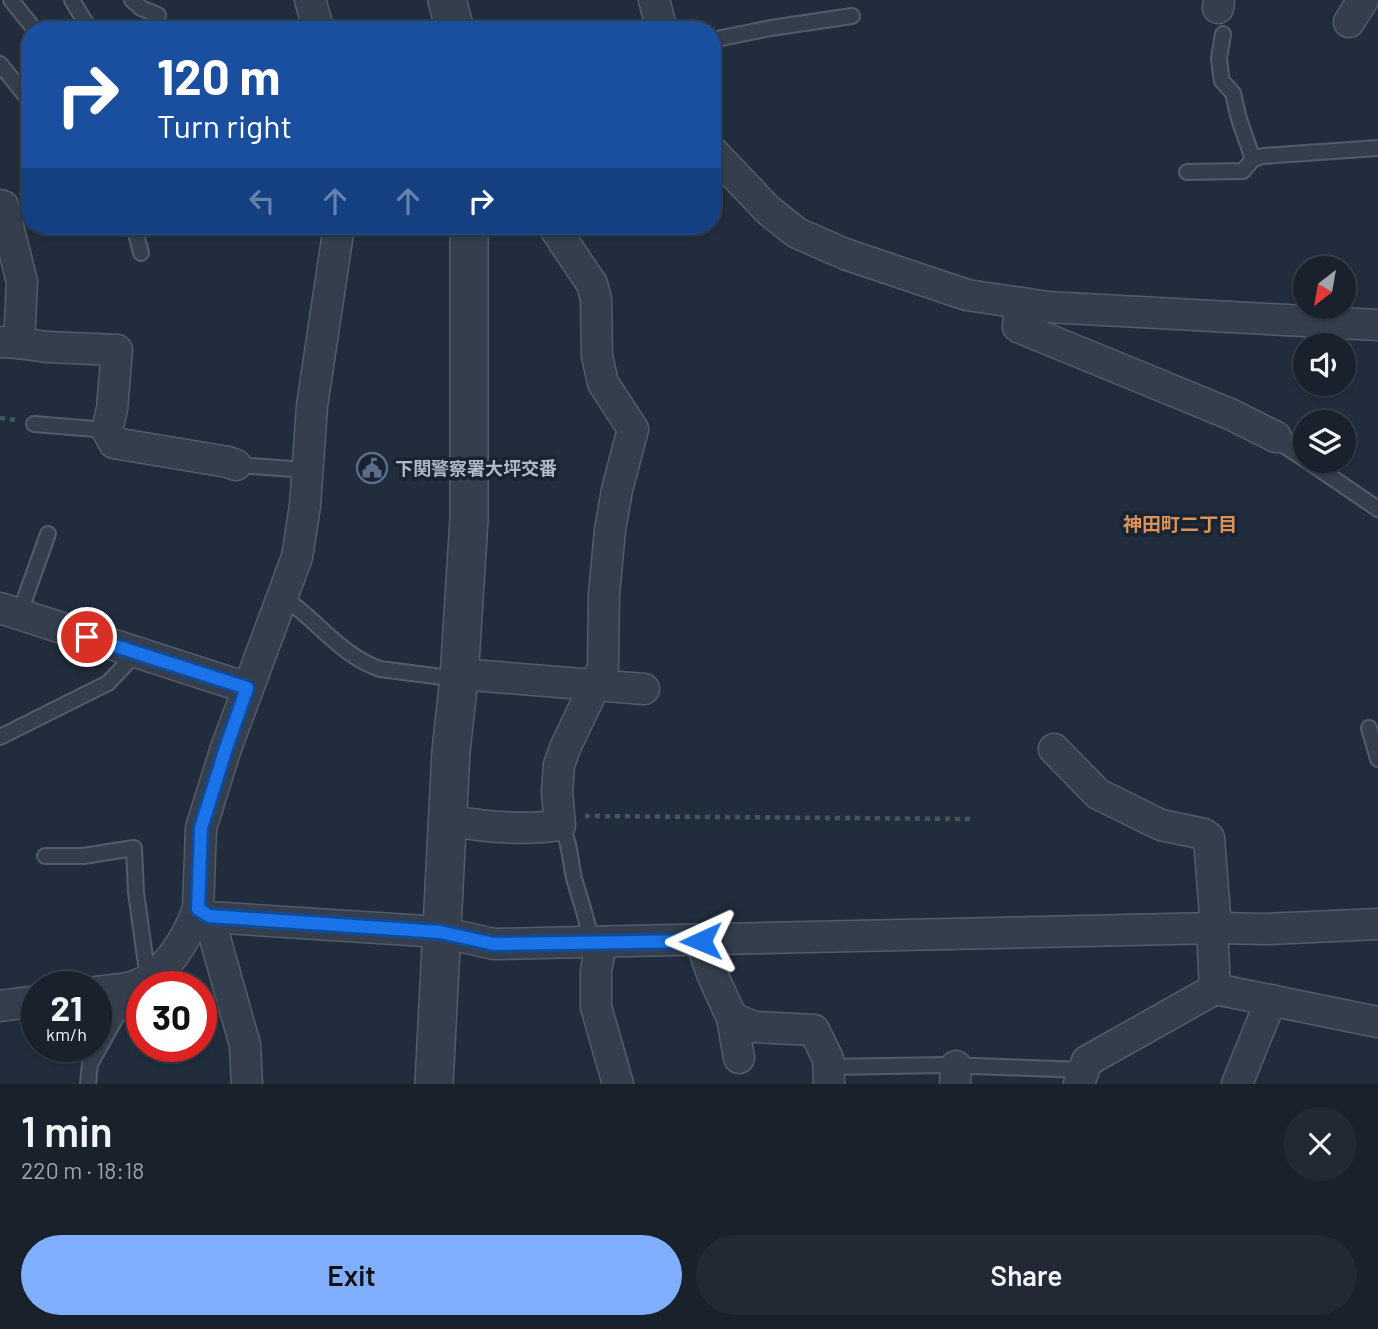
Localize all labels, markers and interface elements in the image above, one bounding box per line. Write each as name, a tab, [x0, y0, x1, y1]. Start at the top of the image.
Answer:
text: 120 m	[157, 46, 280, 105]
icon: right	[42, 49, 133, 140]
text: Turn right	[157, 106, 292, 144]
icon: left	[243, 182, 281, 220]
icon: ahead	[316, 182, 354, 220]
icon: ahead	[389, 182, 427, 220]
icon: right	[462, 182, 500, 220]
north arrow	[1293, 256, 1356, 318]
map controls	[1293, 256, 1356, 473]
button: sound	[1293, 333, 1356, 396]
button: layers	[1293, 410, 1356, 473]
public building icon: 下関警察署大坪交番	[355, 451, 389, 485]
place label: 下関警察署大坪交番	[395, 457, 557, 479]
district label: 神田町二丁目	[1123, 512, 1237, 535]
pin	[57, 607, 117, 667]
icon: arrive	[68, 618, 106, 656]
position arrow	[664, 904, 738, 978]
speed limit sign: 30	[126, 971, 217, 1062]
text: 21	[51, 986, 82, 1028]
text: km/h	[46, 1023, 87, 1045]
text: 1 min	[21, 1105, 113, 1155]
button: close	[1283, 1107, 1357, 1181]
text: 220 m · 18:18	[21, 1156, 144, 1184]
button: Exit	[21, 1235, 682, 1315]
button: Share	[696, 1235, 1357, 1315]

